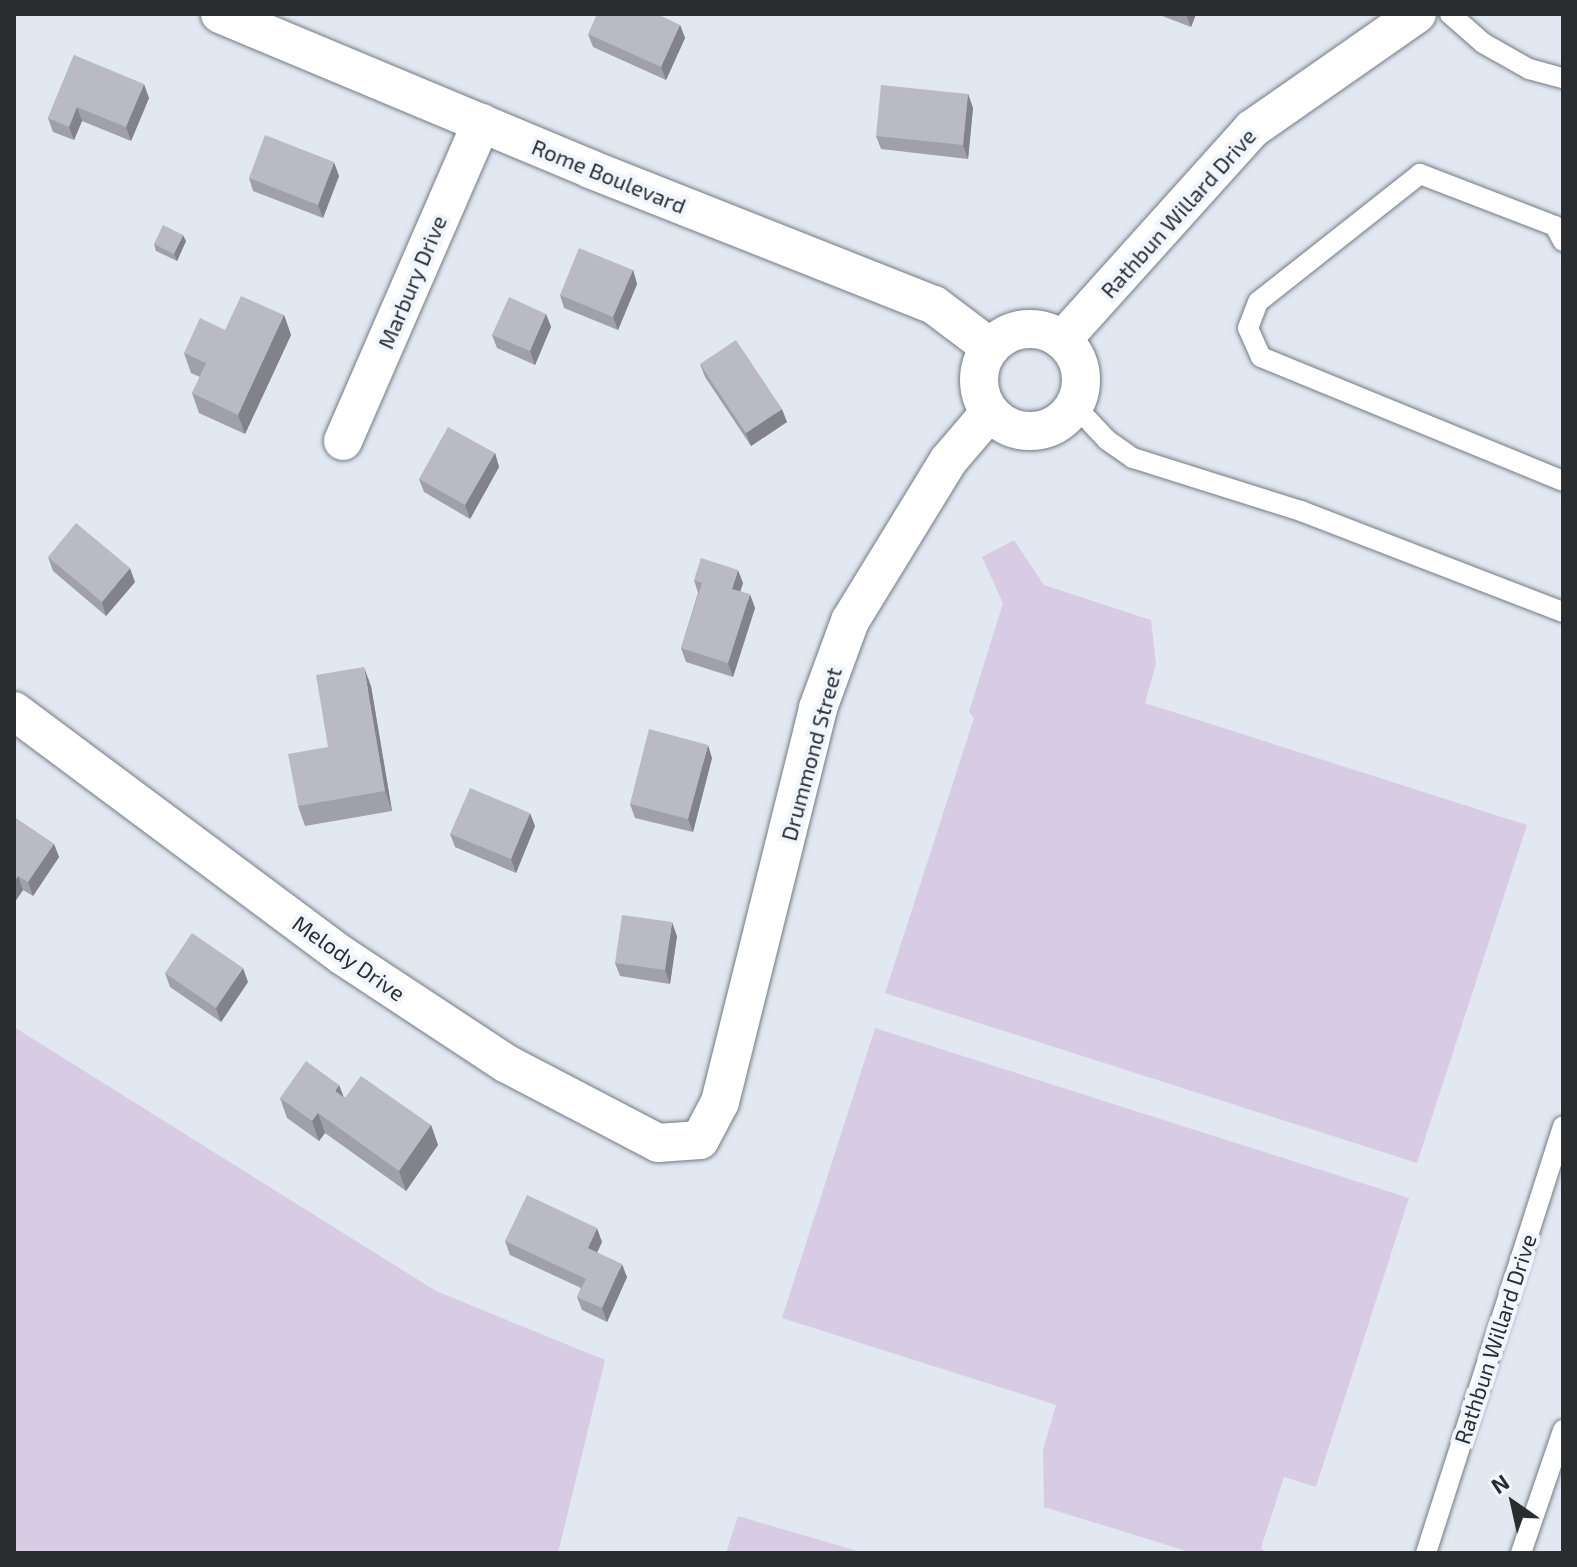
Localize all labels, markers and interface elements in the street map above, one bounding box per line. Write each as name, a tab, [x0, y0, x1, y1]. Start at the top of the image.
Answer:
street label: Rathbun Willard Drive	[1095, 123, 1261, 303]
street label: Rome Boulevard	[528, 133, 690, 219]
street label: Marbury Drive	[372, 211, 452, 353]
street label: Drummond Street	[775, 664, 847, 844]
street label: Melody Drive	[288, 909, 410, 1007]
street label: Rathbun Willard Drive	[1449, 1231, 1541, 1447]
north arrow	[1473, 1463, 1553, 1543]
text: N	[1486, 1468, 1513, 1498]

